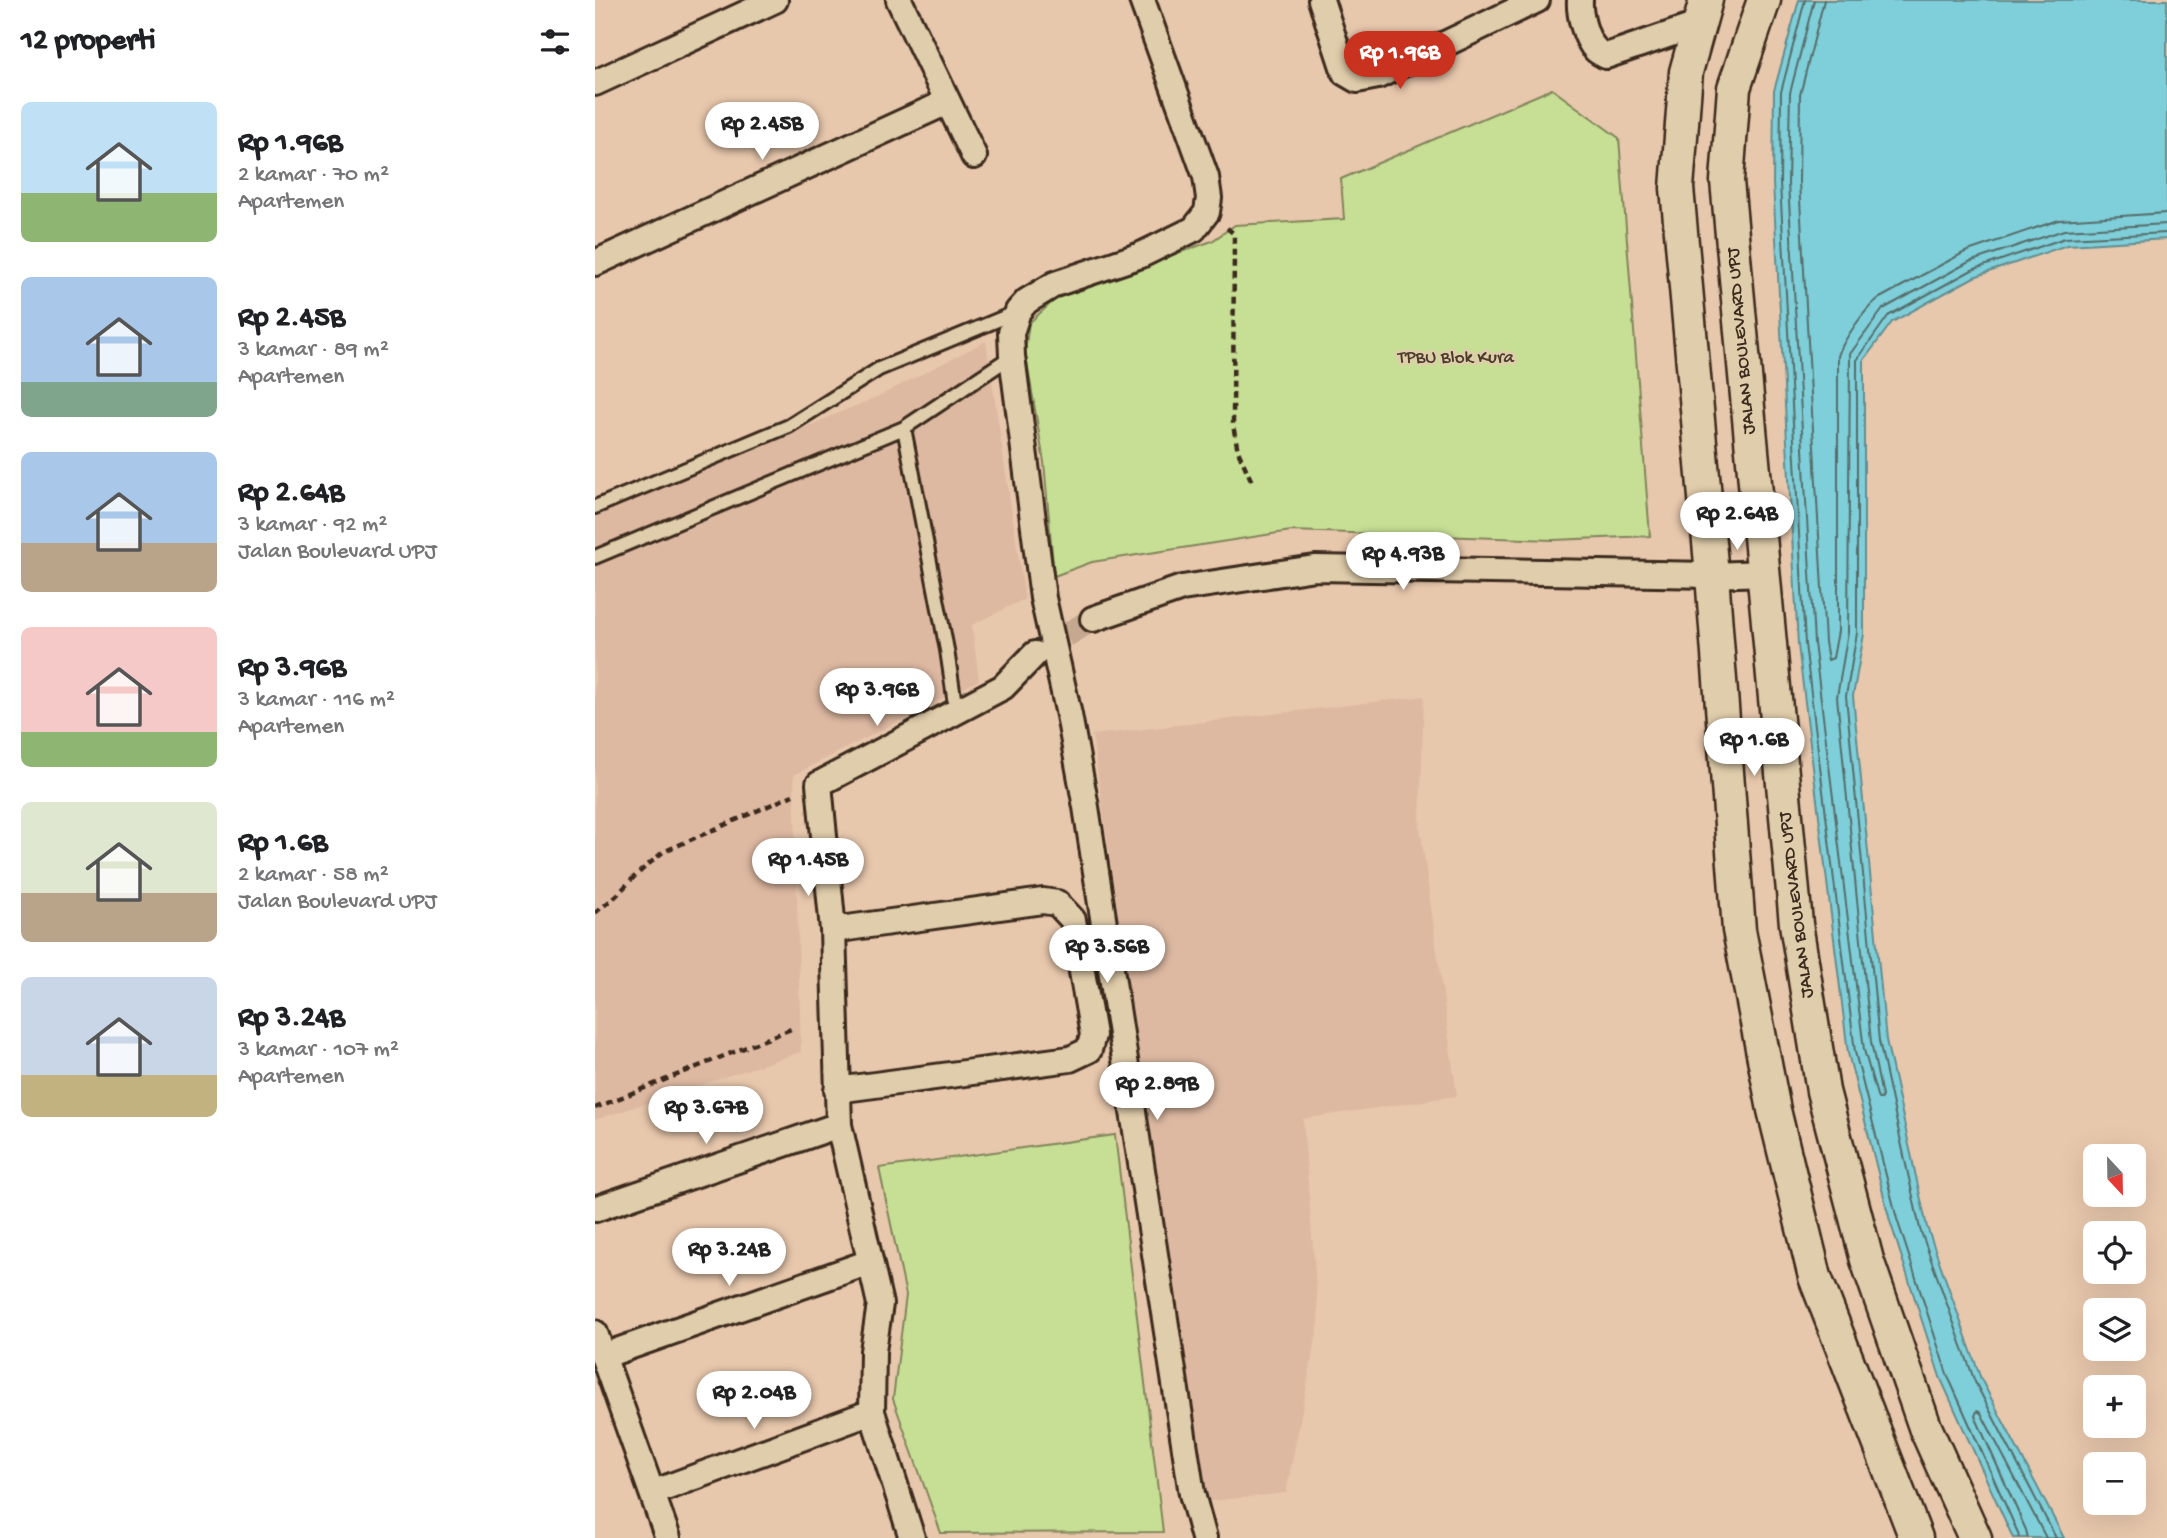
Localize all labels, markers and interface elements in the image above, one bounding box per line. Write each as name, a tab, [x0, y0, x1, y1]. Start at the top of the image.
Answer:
icon: filters	[536, 23, 574, 61]
text: 12 properti	[21, 25, 156, 60]
pin: Rp 1.96B	[1328, 32, 1472, 91]
text: Rp 1.96B	[1360, 40, 1440, 67]
pin: Rp 2.45B	[690, 102, 834, 162]
text: Rp 2.45B	[721, 111, 803, 138]
text: Rp 1.96B	[238, 127, 343, 162]
icon: home	[77, 130, 161, 214]
text: 2 kamar · 70 m²	[238, 162, 389, 189]
text: Apartemen	[238, 189, 344, 216]
street label: JALAN BOULEVARD UPJ	[1722, 246, 1762, 435]
text: Rp 2.45B	[238, 302, 345, 337]
icon: home	[77, 305, 161, 389]
text: 3 kamar · 89 m²	[238, 337, 389, 364]
park label: TPBU Blok Kura	[1397, 347, 1516, 370]
text: Apartemen	[238, 364, 344, 391]
text: Rp 2.64B	[238, 477, 344, 512]
icon: home	[77, 480, 161, 564]
pin: Rp 2.64B	[1665, 492, 1809, 552]
text: Rp 2.64B	[1696, 501, 1778, 528]
text: 3 kamar · 92 m²	[238, 512, 387, 539]
pin: Rp 4.93B	[1331, 532, 1475, 592]
text: Jalan Boulevard UPJ	[238, 539, 437, 566]
text: Rp 4.93B	[1362, 541, 1444, 568]
text: Rp 3.96B	[238, 652, 346, 687]
icon: home	[77, 655, 161, 739]
pin: Rp 3.96B	[805, 668, 949, 728]
text: Rp 3.96B	[836, 677, 918, 704]
text: 3 kamar · 116 m²	[238, 687, 395, 714]
text: Apartemen	[238, 714, 344, 741]
pin: Rp 1.6B	[1689, 718, 1819, 778]
text: Rp 1.6B	[1720, 727, 1788, 754]
street label: JALAN BOULEVARD UPJ	[1774, 810, 1820, 999]
text: Rp 1.6B	[238, 827, 328, 862]
icon: home	[77, 830, 161, 914]
pin: Rp 1.45B	[736, 838, 880, 898]
text: Rp 1.45B	[768, 847, 848, 874]
text: 2 kamar · 58 m²	[238, 862, 389, 889]
text: Jalan Boulevard UPJ	[238, 889, 437, 916]
pin: Rp 3.56B	[1035, 926, 1179, 985]
text: Rp 3.56B	[1065, 934, 1149, 961]
text: Rp 3.24B	[238, 1002, 345, 1037]
icon: home	[77, 1005, 161, 1089]
text: 3 kamar · 107 m²	[238, 1037, 399, 1064]
pin: Rp 2.89B	[1085, 1062, 1229, 1122]
text: Apartemen	[238, 1064, 344, 1091]
text: Rp 2.89B	[1115, 1071, 1199, 1098]
pin: Rp 3.67B	[634, 1086, 778, 1146]
text: Rp 3.67B	[664, 1095, 748, 1122]
north arrow	[2083, 1144, 2145, 1208]
map controls	[2083, 1144, 2146, 1515]
button: locate	[2083, 1221, 2146, 1284]
pin: Rp 3.24B	[657, 1228, 801, 1288]
text: Rp 3.24B	[688, 1237, 770, 1264]
button: layers	[2083, 1298, 2146, 1361]
pin: Rp 2.04B	[682, 1372, 826, 1431]
button: +	[2083, 1375, 2146, 1438]
text: Rp 2.04B	[712, 1380, 796, 1407]
button: −	[2083, 1452, 2146, 1515]

